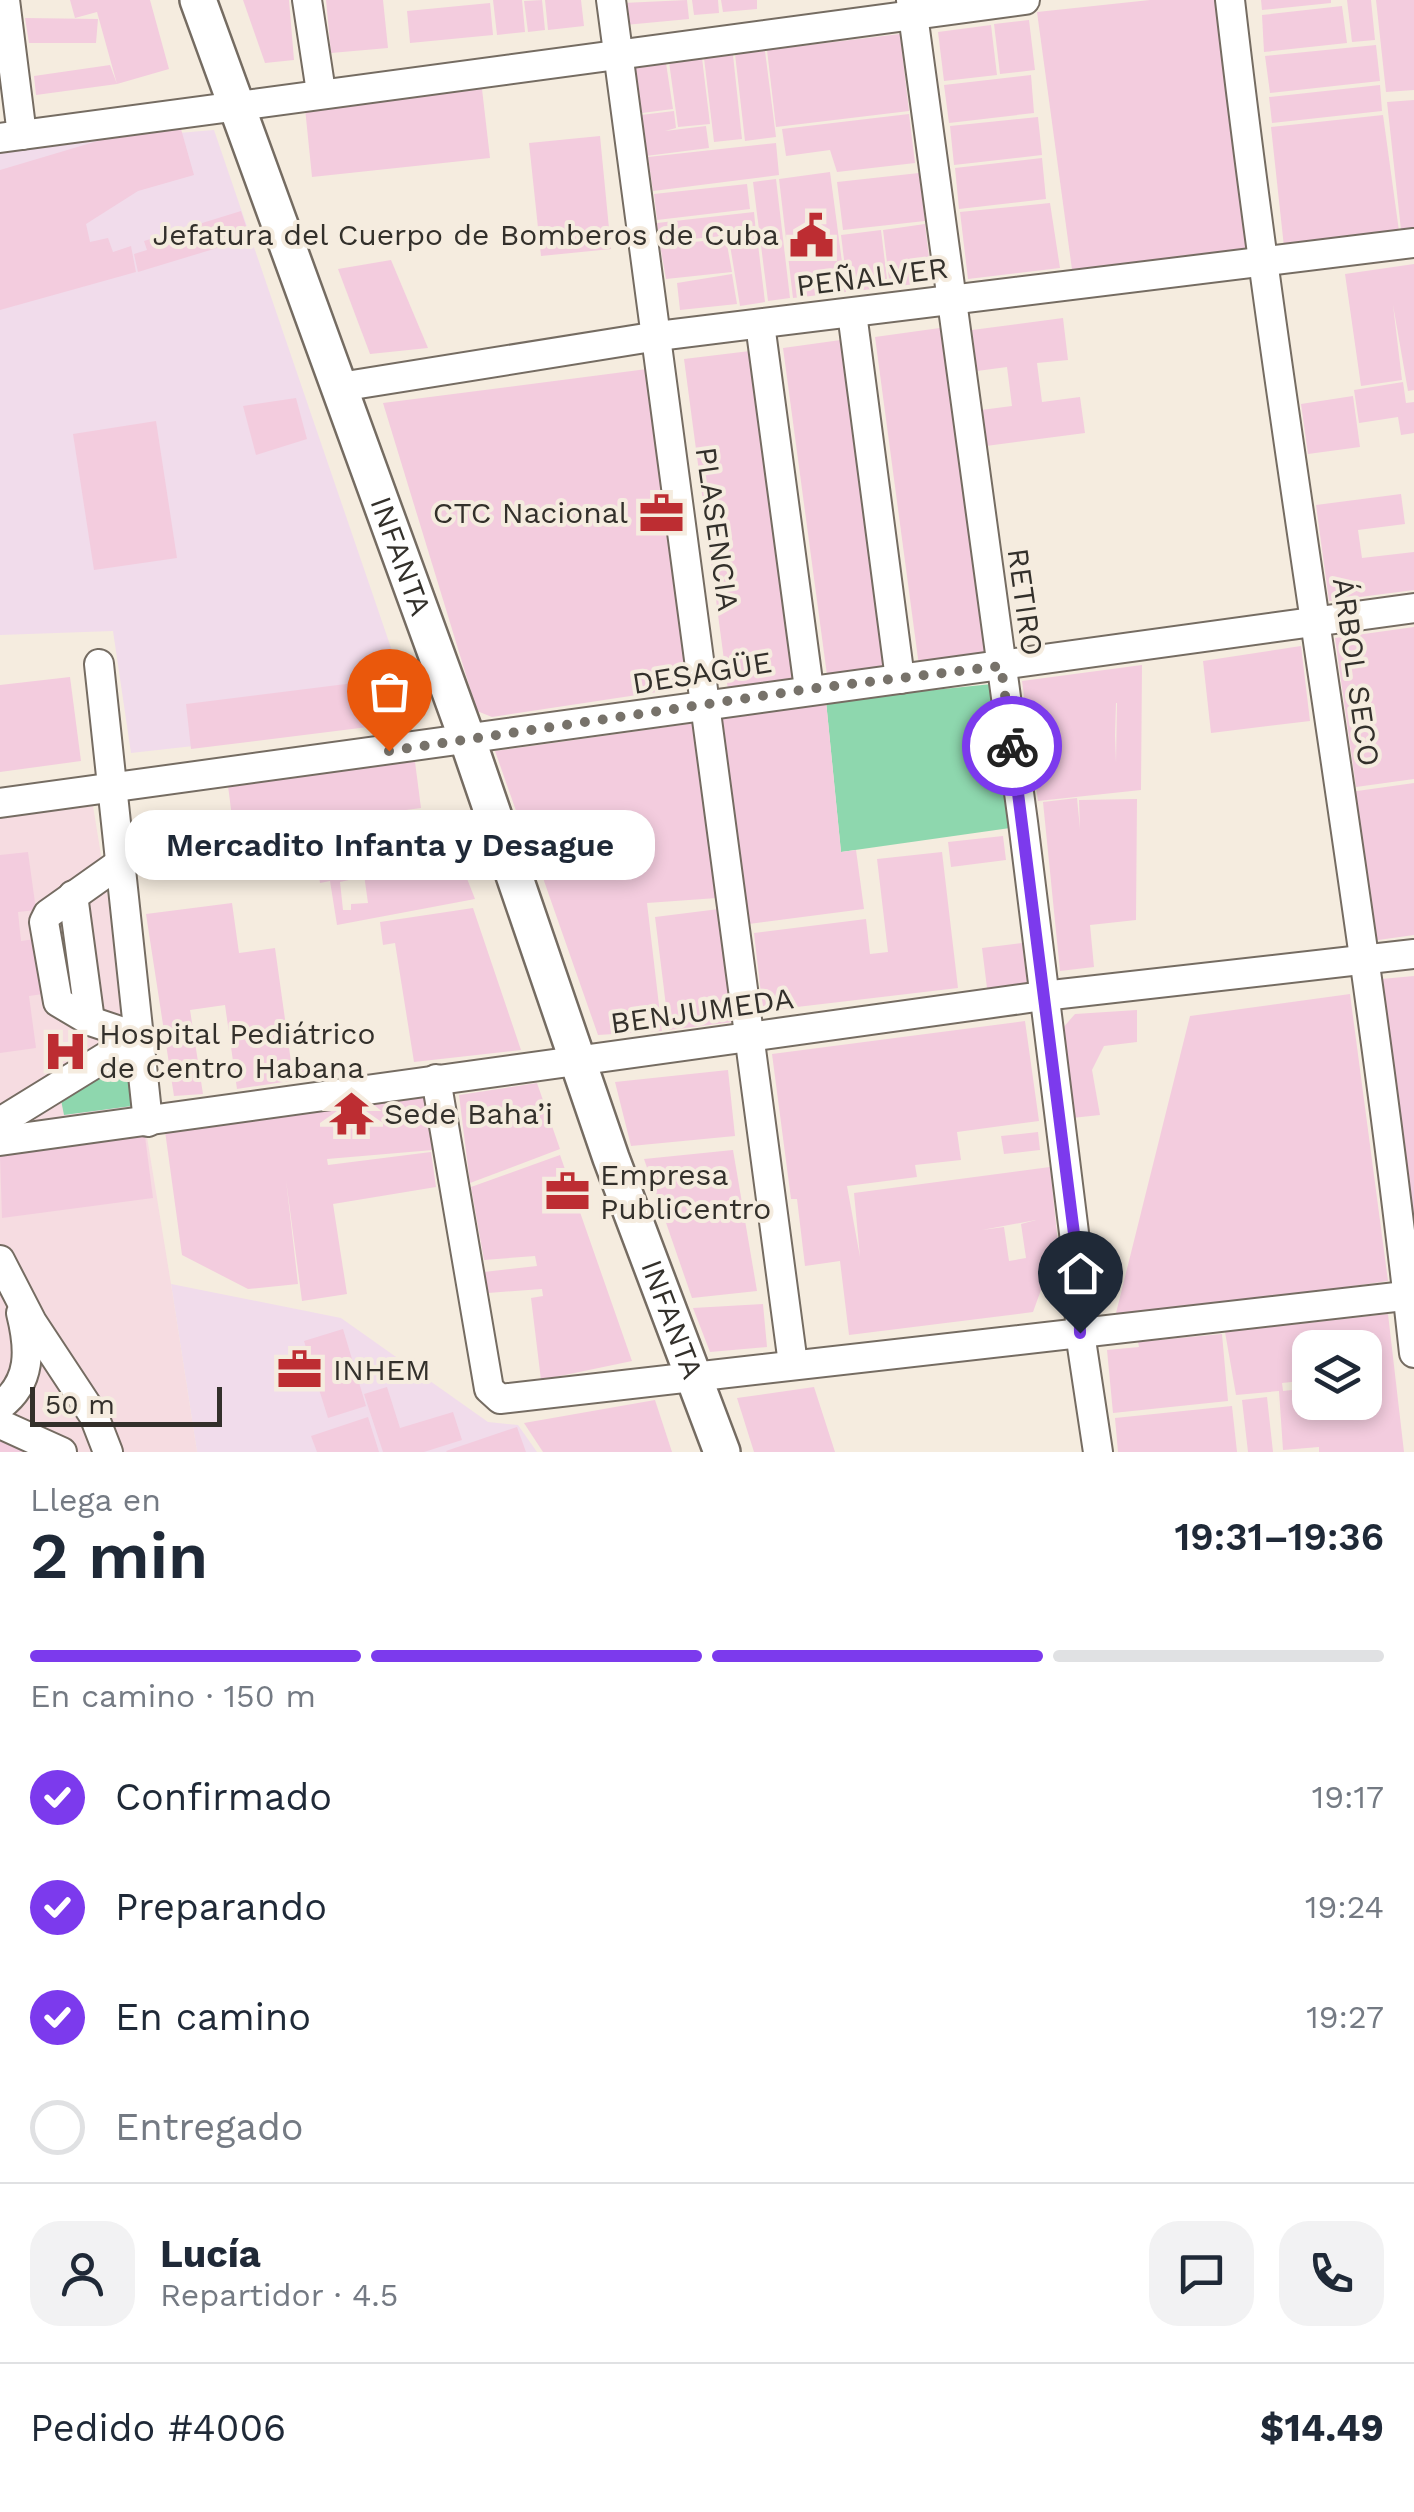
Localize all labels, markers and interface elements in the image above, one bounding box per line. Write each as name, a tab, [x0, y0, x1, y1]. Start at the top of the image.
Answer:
public building icon: Jefatura del Cuerpo de Bomberos de Cuba	[788, 211, 836, 259]
place label: Jefatura del Cuerpo de Bomberos de Cuba	[153, 217, 779, 252]
street label: PEÑALVER	[794, 250, 950, 303]
street label: PLASENCIA	[689, 445, 746, 613]
office icon: CTC Nacional	[637, 489, 685, 537]
street label: INFANTA	[363, 492, 439, 621]
place label: CTC Nacional	[433, 495, 628, 530]
street label: RETIRO	[1001, 546, 1050, 658]
street label: ÁRBOL SECO	[1326, 575, 1387, 768]
street label: DESAGÜE	[630, 644, 774, 701]
pin	[347, 649, 432, 752]
icon: bag	[362, 664, 417, 719]
courier	[962, 696, 1062, 796]
icon: bike	[985, 719, 1040, 774]
callout: Mercadito Infanta y Desague	[124, 811, 654, 881]
text: Mercadito Infanta y Desague	[166, 826, 614, 864]
street label: BENJUMEDA	[608, 980, 796, 1041]
place label: Hospital Pediátrico de Centro Habana	[99, 1016, 375, 1085]
hospital icon: Hospital Pediátrico de Centro Habana	[42, 1027, 90, 1075]
temple icon: Sede Baha’i	[327, 1090, 375, 1138]
place label: Sede Baha’i	[384, 1096, 553, 1131]
place label: Empresa PubliCentro	[600, 1157, 771, 1226]
office icon: Empresa PubliCentro	[543, 1168, 591, 1216]
pin	[1038, 1231, 1123, 1334]
icon: home	[1053, 1246, 1108, 1301]
street label: INFANTA	[634, 1255, 711, 1384]
map controls	[1292, 1330, 1382, 1420]
button: layers	[1292, 1330, 1382, 1420]
office icon: INHEM	[276, 1346, 324, 1394]
place label: INHEM	[333, 1352, 431, 1387]
scale bar	[30, 1382, 222, 1426]
text: 50 m	[45, 1388, 115, 1421]
text: Llega en	[30, 1481, 161, 1519]
text: 19:31–19:36	[1174, 1515, 1384, 1559]
text: 2 min	[30, 1518, 208, 1594]
text: En camino · 150 m	[30, 1677, 316, 1715]
icon: check	[30, 1770, 85, 1825]
text: Confirmado	[115, 1775, 332, 1819]
text: 19:17	[1312, 1778, 1384, 1816]
icon: check	[30, 1880, 85, 1935]
text: Preparando	[115, 1885, 327, 1929]
text: 19:24	[1305, 1888, 1384, 1926]
icon: check	[30, 1990, 85, 2045]
text: En camino	[115, 1995, 311, 2039]
text: 19:27	[1306, 1998, 1384, 2036]
text: Entregado	[115, 2105, 304, 2149]
button: person	[30, 2221, 135, 2326]
button: chat	[1149, 2221, 1254, 2326]
button: phone	[1279, 2221, 1384, 2326]
text: Lucía	[160, 2232, 261, 2276]
text: Repartidor · 4.5	[160, 2276, 398, 2314]
text: Pedido #4006	[30, 2406, 286, 2450]
text: $14.49	[1260, 2406, 1384, 2450]

